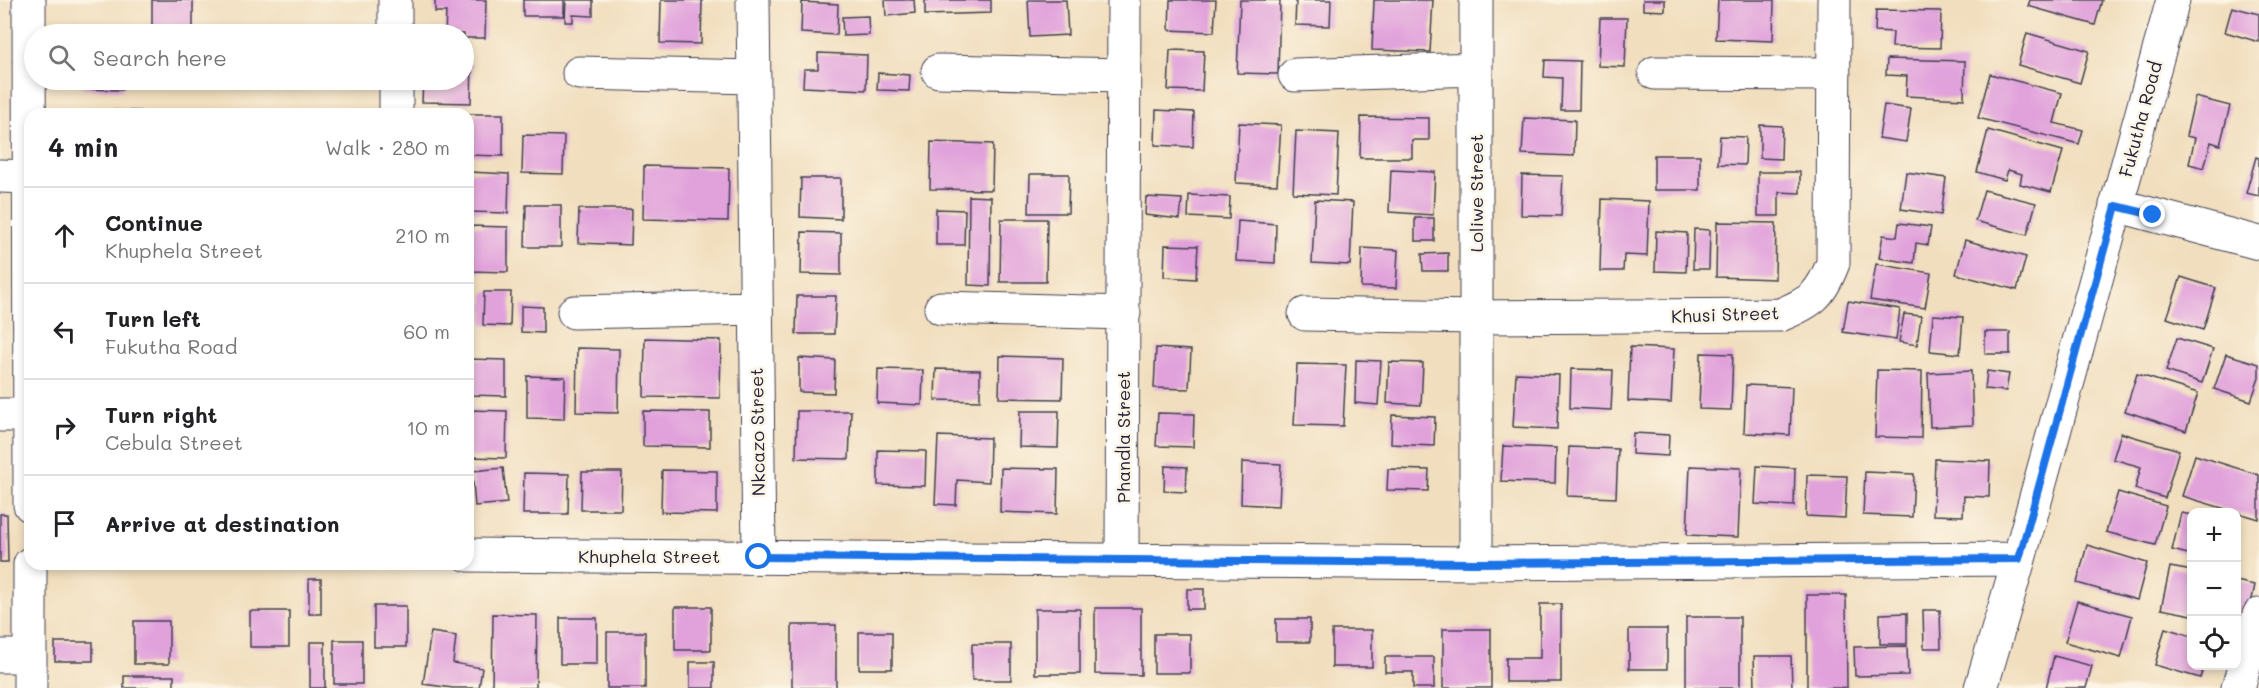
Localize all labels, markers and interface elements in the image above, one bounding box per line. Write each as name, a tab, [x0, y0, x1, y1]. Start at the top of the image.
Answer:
search box	[24, 24, 474, 90]
icon: search	[45, 41, 78, 74]
text: Search here	[93, 43, 227, 72]
street label: Fukutha Road	[2113, 58, 2167, 180]
text: 4 min	[48, 130, 118, 164]
text: Walk · 280 m	[325, 134, 450, 160]
street label: Loliwe Street	[1464, 134, 1488, 252]
route end	[2139, 201, 2165, 227]
text: Continue	[105, 208, 203, 237]
icon: ahead	[48, 219, 81, 252]
text: 210 m	[395, 222, 450, 248]
text: Khuphela Street	[105, 237, 263, 263]
street label: Khusi Street	[1670, 300, 1780, 328]
text: Turn left	[105, 304, 201, 333]
icon: left	[48, 315, 81, 348]
text: 60 m	[403, 318, 450, 344]
text: Fukutha Road	[105, 333, 237, 359]
street label: Nkcazo Street	[744, 368, 770, 496]
street label: Phandla Street	[1111, 371, 1135, 503]
text: Turn right	[105, 400, 217, 429]
icon: right	[48, 411, 81, 444]
text: 10 m	[406, 414, 450, 440]
text: Cebula Street	[105, 429, 243, 455]
icon: arrive	[48, 507, 81, 540]
map controls	[2187, 508, 2241, 670]
button: +	[2187, 508, 2241, 562]
text: Arrive at destination	[105, 509, 340, 538]
route start	[745, 543, 771, 569]
street label: Khuphela Street	[578, 544, 720, 568]
button: −	[2187, 562, 2241, 616]
button: locate	[2187, 616, 2241, 670]

